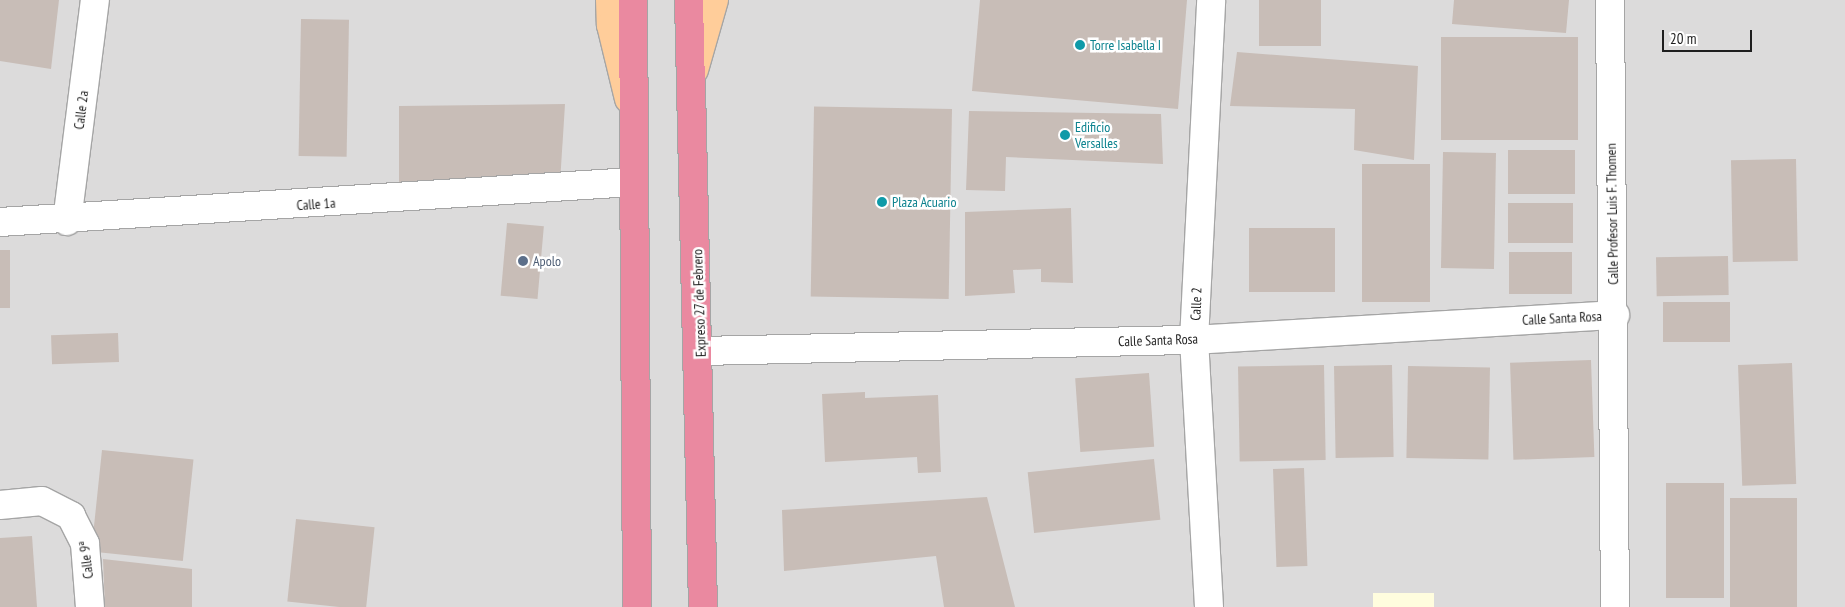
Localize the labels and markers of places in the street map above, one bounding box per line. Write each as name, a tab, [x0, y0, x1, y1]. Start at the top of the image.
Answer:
place label: Torre Isabella I	[1090, 37, 1161, 53]
marker: Torre Isabella I	[1074, 39, 1086, 51]
place label: Edificio Versalles	[1075, 119, 1118, 152]
marker: Edificio Versalles	[1059, 129, 1071, 141]
place label: Plaza Acuario	[892, 194, 957, 210]
marker: Plaza Acuario	[876, 196, 888, 208]
place label: Apolo	[533, 253, 561, 269]
marker: Apolo	[517, 255, 529, 267]

